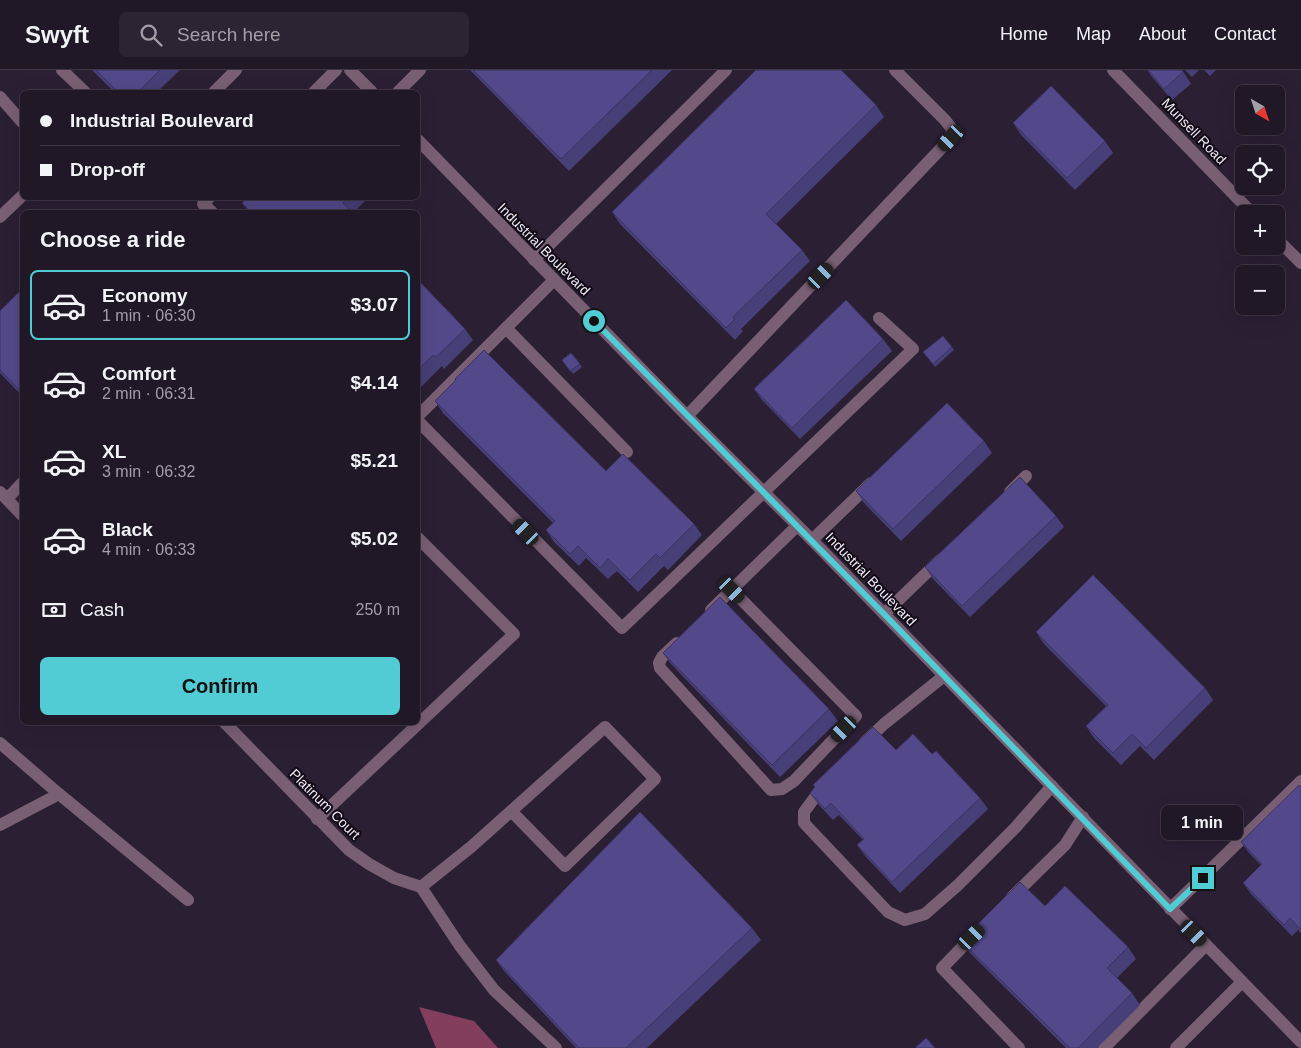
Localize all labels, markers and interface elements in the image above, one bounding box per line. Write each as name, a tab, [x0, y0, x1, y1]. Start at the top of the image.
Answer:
search box	[119, 12, 469, 57]
text: Swyft	[25, 21, 89, 48]
icon: search	[137, 21, 165, 49]
text: Search here	[177, 24, 281, 45]
text: Home	[1000, 24, 1048, 44]
text: Map	[1076, 24, 1111, 44]
text: About	[1139, 24, 1186, 44]
text: Contact	[1214, 24, 1276, 44]
north arrow	[1235, 85, 1285, 135]
map controls	[1235, 85, 1285, 315]
street label: Munsell Road	[1159, 95, 1229, 167]
text: Industrial Boulevard	[70, 110, 254, 131]
car	[935, 122, 966, 154]
button: locate	[1235, 145, 1285, 195]
text: Drop-off	[70, 159, 145, 180]
street label: Industrial Boulevard	[495, 200, 593, 298]
button: +	[1235, 205, 1285, 255]
text: Choose a ride	[40, 227, 185, 252]
car	[805, 260, 836, 292]
button: −	[1235, 265, 1285, 315]
icon: car	[42, 283, 87, 328]
text: Economy	[102, 285, 188, 306]
text: $3.07	[350, 294, 398, 315]
text: 1 min · 06:30	[102, 307, 195, 324]
route start	[583, 310, 605, 332]
icon: car	[42, 361, 87, 406]
text: Comfort	[102, 363, 176, 384]
text: $4.14	[350, 372, 398, 393]
text: 2 min · 06:31	[102, 385, 195, 402]
icon: car	[42, 439, 87, 484]
text: XL	[102, 441, 126, 462]
text: $5.21	[350, 450, 398, 471]
text: 3 min · 06:32	[102, 463, 195, 480]
car	[510, 516, 541, 548]
icon: car	[42, 517, 87, 562]
text: Black	[102, 519, 153, 540]
text: $5.02	[350, 528, 398, 549]
street label: Industrial Boulevard	[822, 529, 920, 629]
text: 4 min · 06:33	[102, 541, 195, 558]
car	[716, 574, 747, 606]
icon: cash	[40, 596, 68, 624]
text: Cash	[80, 599, 124, 620]
text: 250 m	[356, 601, 400, 618]
button: Confirm	[40, 657, 400, 715]
car	[828, 713, 859, 745]
street label: Platinum Court	[287, 766, 363, 842]
callout: 1 min	[1162, 806, 1244, 840]
text: 1 min	[1181, 814, 1223, 831]
route end	[1192, 867, 1214, 889]
car	[1178, 917, 1209, 949]
car	[955, 921, 988, 953]

